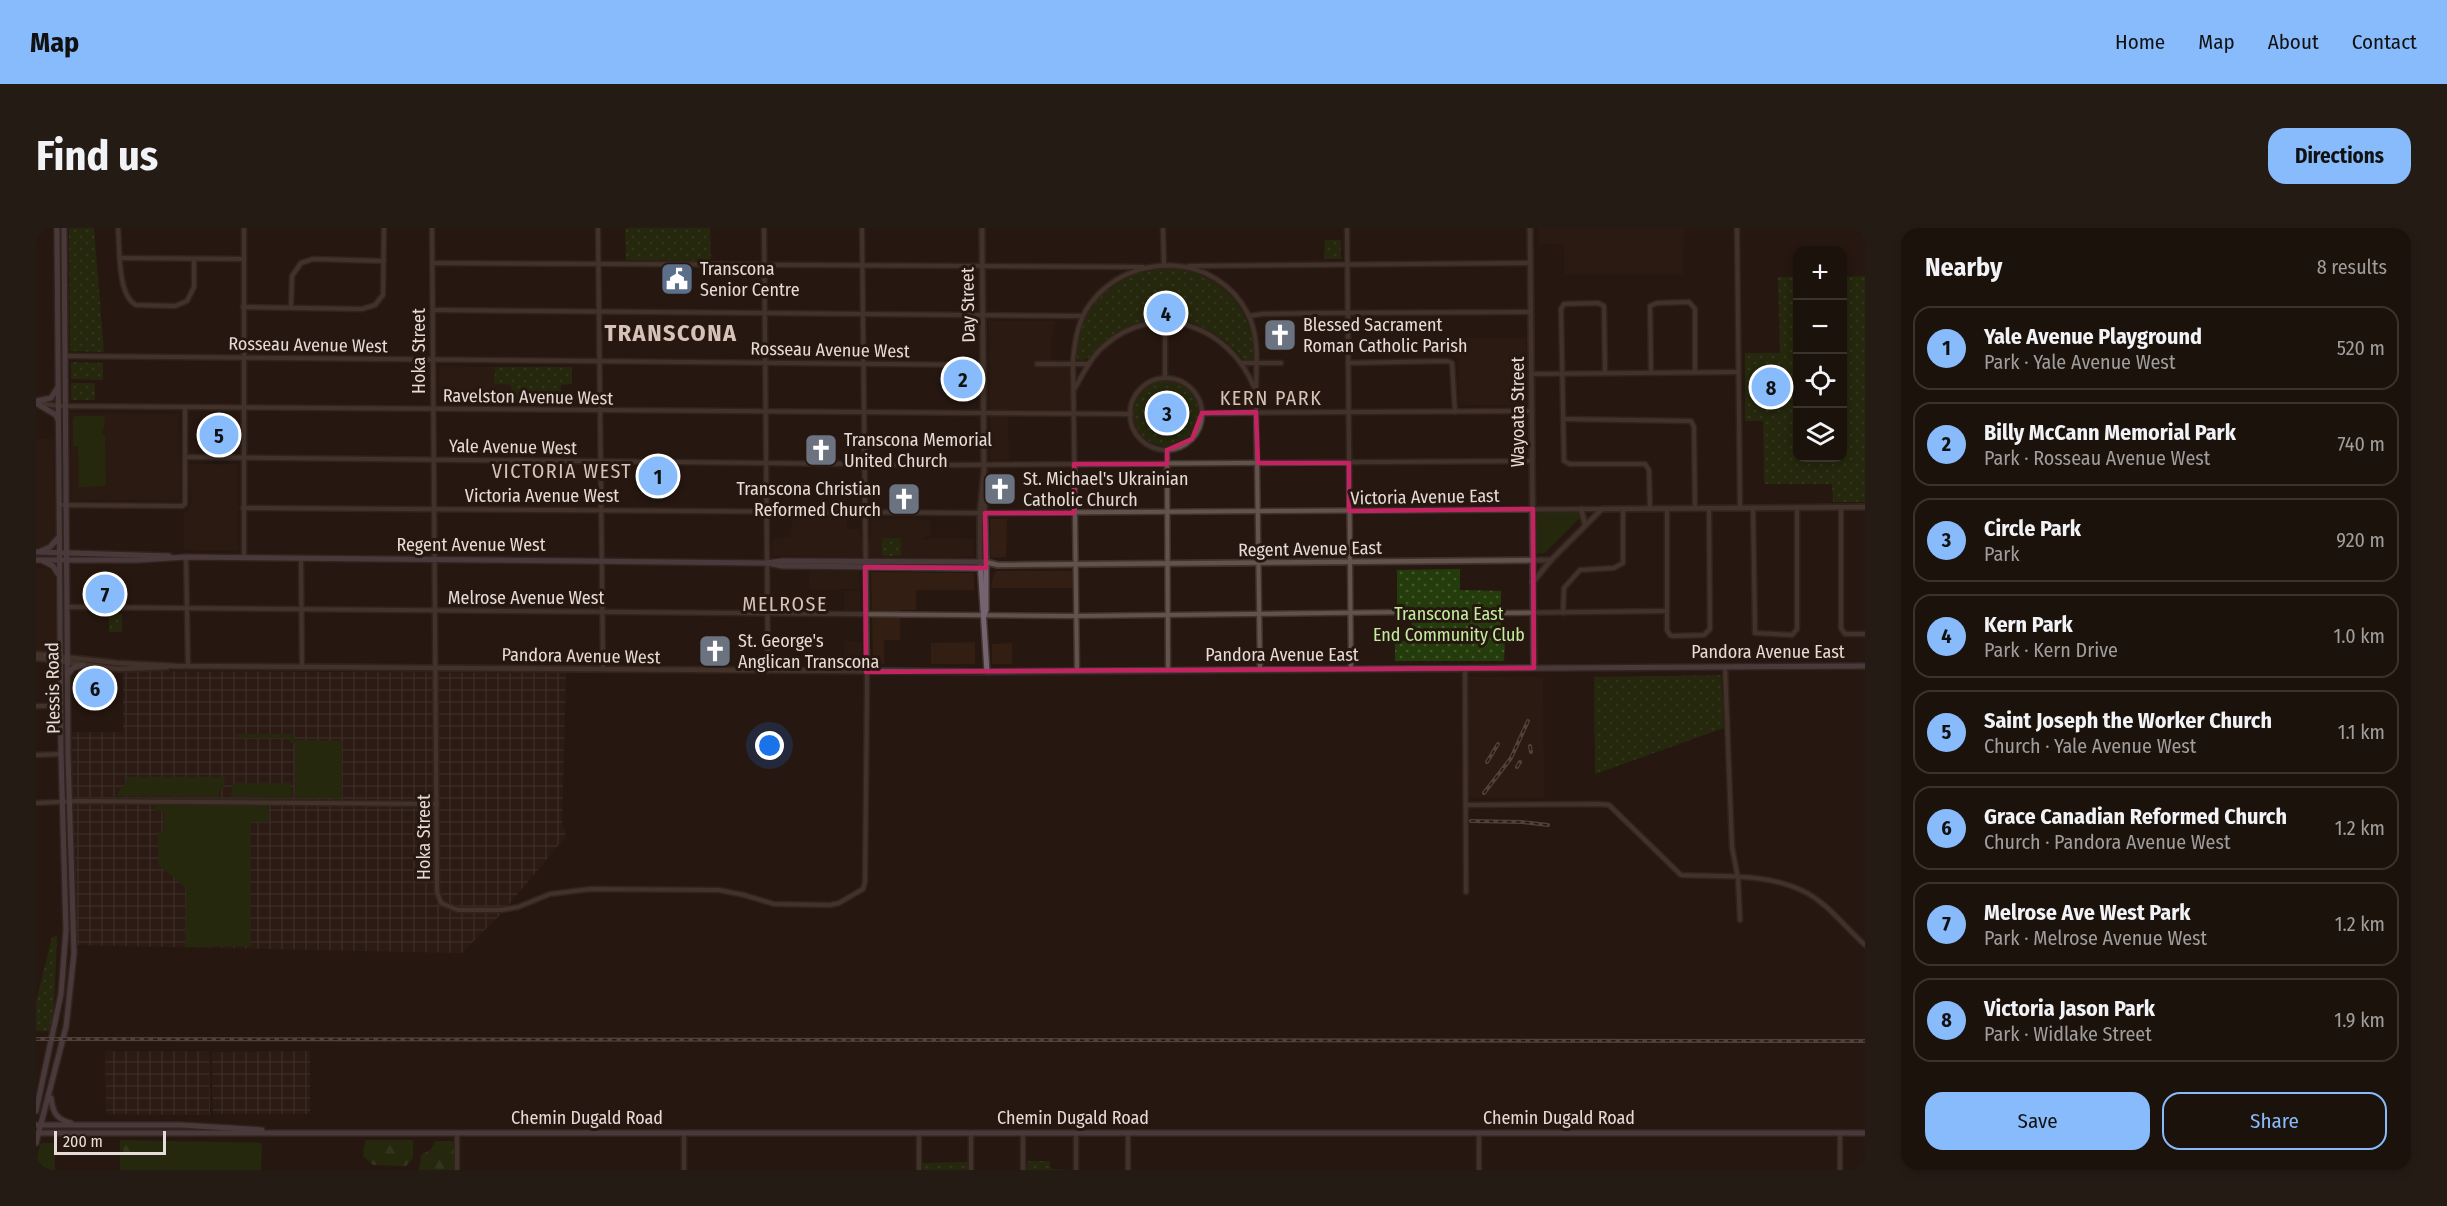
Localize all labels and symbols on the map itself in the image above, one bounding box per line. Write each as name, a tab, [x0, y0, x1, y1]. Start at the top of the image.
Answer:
place label: Transcona Senior Centre	[700, 258, 800, 301]
public building icon: Transcona Senior Centre	[659, 261, 695, 297]
street label: Day Street	[956, 267, 980, 343]
pin: 4	[1146, 290, 1186, 335]
street label: Hoka Street	[408, 308, 430, 394]
place label: Blessed Sacrament Roman Catholic Parish	[1303, 314, 1468, 357]
church icon: Blessed Sacrament Roman Catholic Parish	[1262, 317, 1298, 353]
district label: TRANSCONA	[604, 319, 738, 347]
street label: Rosseau Avenue West	[228, 333, 388, 357]
street label: Rosseau Avenue West	[750, 338, 910, 362]
pin: 2	[944, 356, 982, 402]
street label: Wayoata Street	[1507, 357, 1529, 467]
pin: 8	[1752, 364, 1790, 410]
street label: Ravelston Avenue West	[443, 385, 613, 409]
district label: KERN PARK	[1220, 386, 1322, 410]
pin: 3	[1148, 390, 1186, 435]
pin: 5	[200, 412, 238, 458]
place label: Transcona Memorial United Church	[844, 429, 992, 472]
church icon: Transcona Memorial United Church	[803, 432, 839, 468]
street label: Yale Avenue West	[449, 435, 577, 459]
pin: 1	[638, 454, 678, 498]
district label: VICTORIA WEST	[492, 459, 632, 483]
place label: St. Michael's Ukrainian Catholic Church	[1023, 468, 1188, 511]
church icon: St. Michael's Ukrainian Catholic Church	[982, 471, 1018, 507]
place label: Transcona Christian Reformed Church	[736, 478, 881, 521]
church icon: Transcona Christian Reformed Church	[886, 481, 922, 517]
street label: Victoria Avenue West	[465, 485, 619, 507]
street label: Victoria Avenue East	[1350, 485, 1500, 509]
street label: Regent Avenue West	[396, 534, 546, 556]
street label: Regent Avenue East	[1238, 537, 1382, 561]
pin: 7	[86, 572, 124, 616]
street label: Melrose Avenue West	[448, 587, 604, 609]
district label: MELROSE	[742, 592, 828, 616]
park label: Transcona East End Community Club	[1373, 603, 1525, 646]
place label: St. George's Anglican Transcona	[738, 630, 880, 673]
church icon: St. George's Anglican Transcona	[697, 633, 733, 669]
street label: Pandora Avenue East	[1691, 641, 1845, 663]
street label: Plessis Road	[41, 642, 65, 734]
street label: Pandora Avenue West	[501, 644, 661, 668]
street label: Pandora Avenue East	[1205, 644, 1359, 666]
pin: 6	[76, 666, 114, 710]
your location	[755, 731, 784, 760]
street label: Hoka Street	[413, 794, 435, 880]
street label: Chemin Dugald Road	[511, 1107, 663, 1129]
street label: Chemin Dugald Road	[997, 1107, 1149, 1129]
street label: Chemin Dugald Road	[1483, 1107, 1635, 1129]
scale bar	[54, 1128, 166, 1156]

